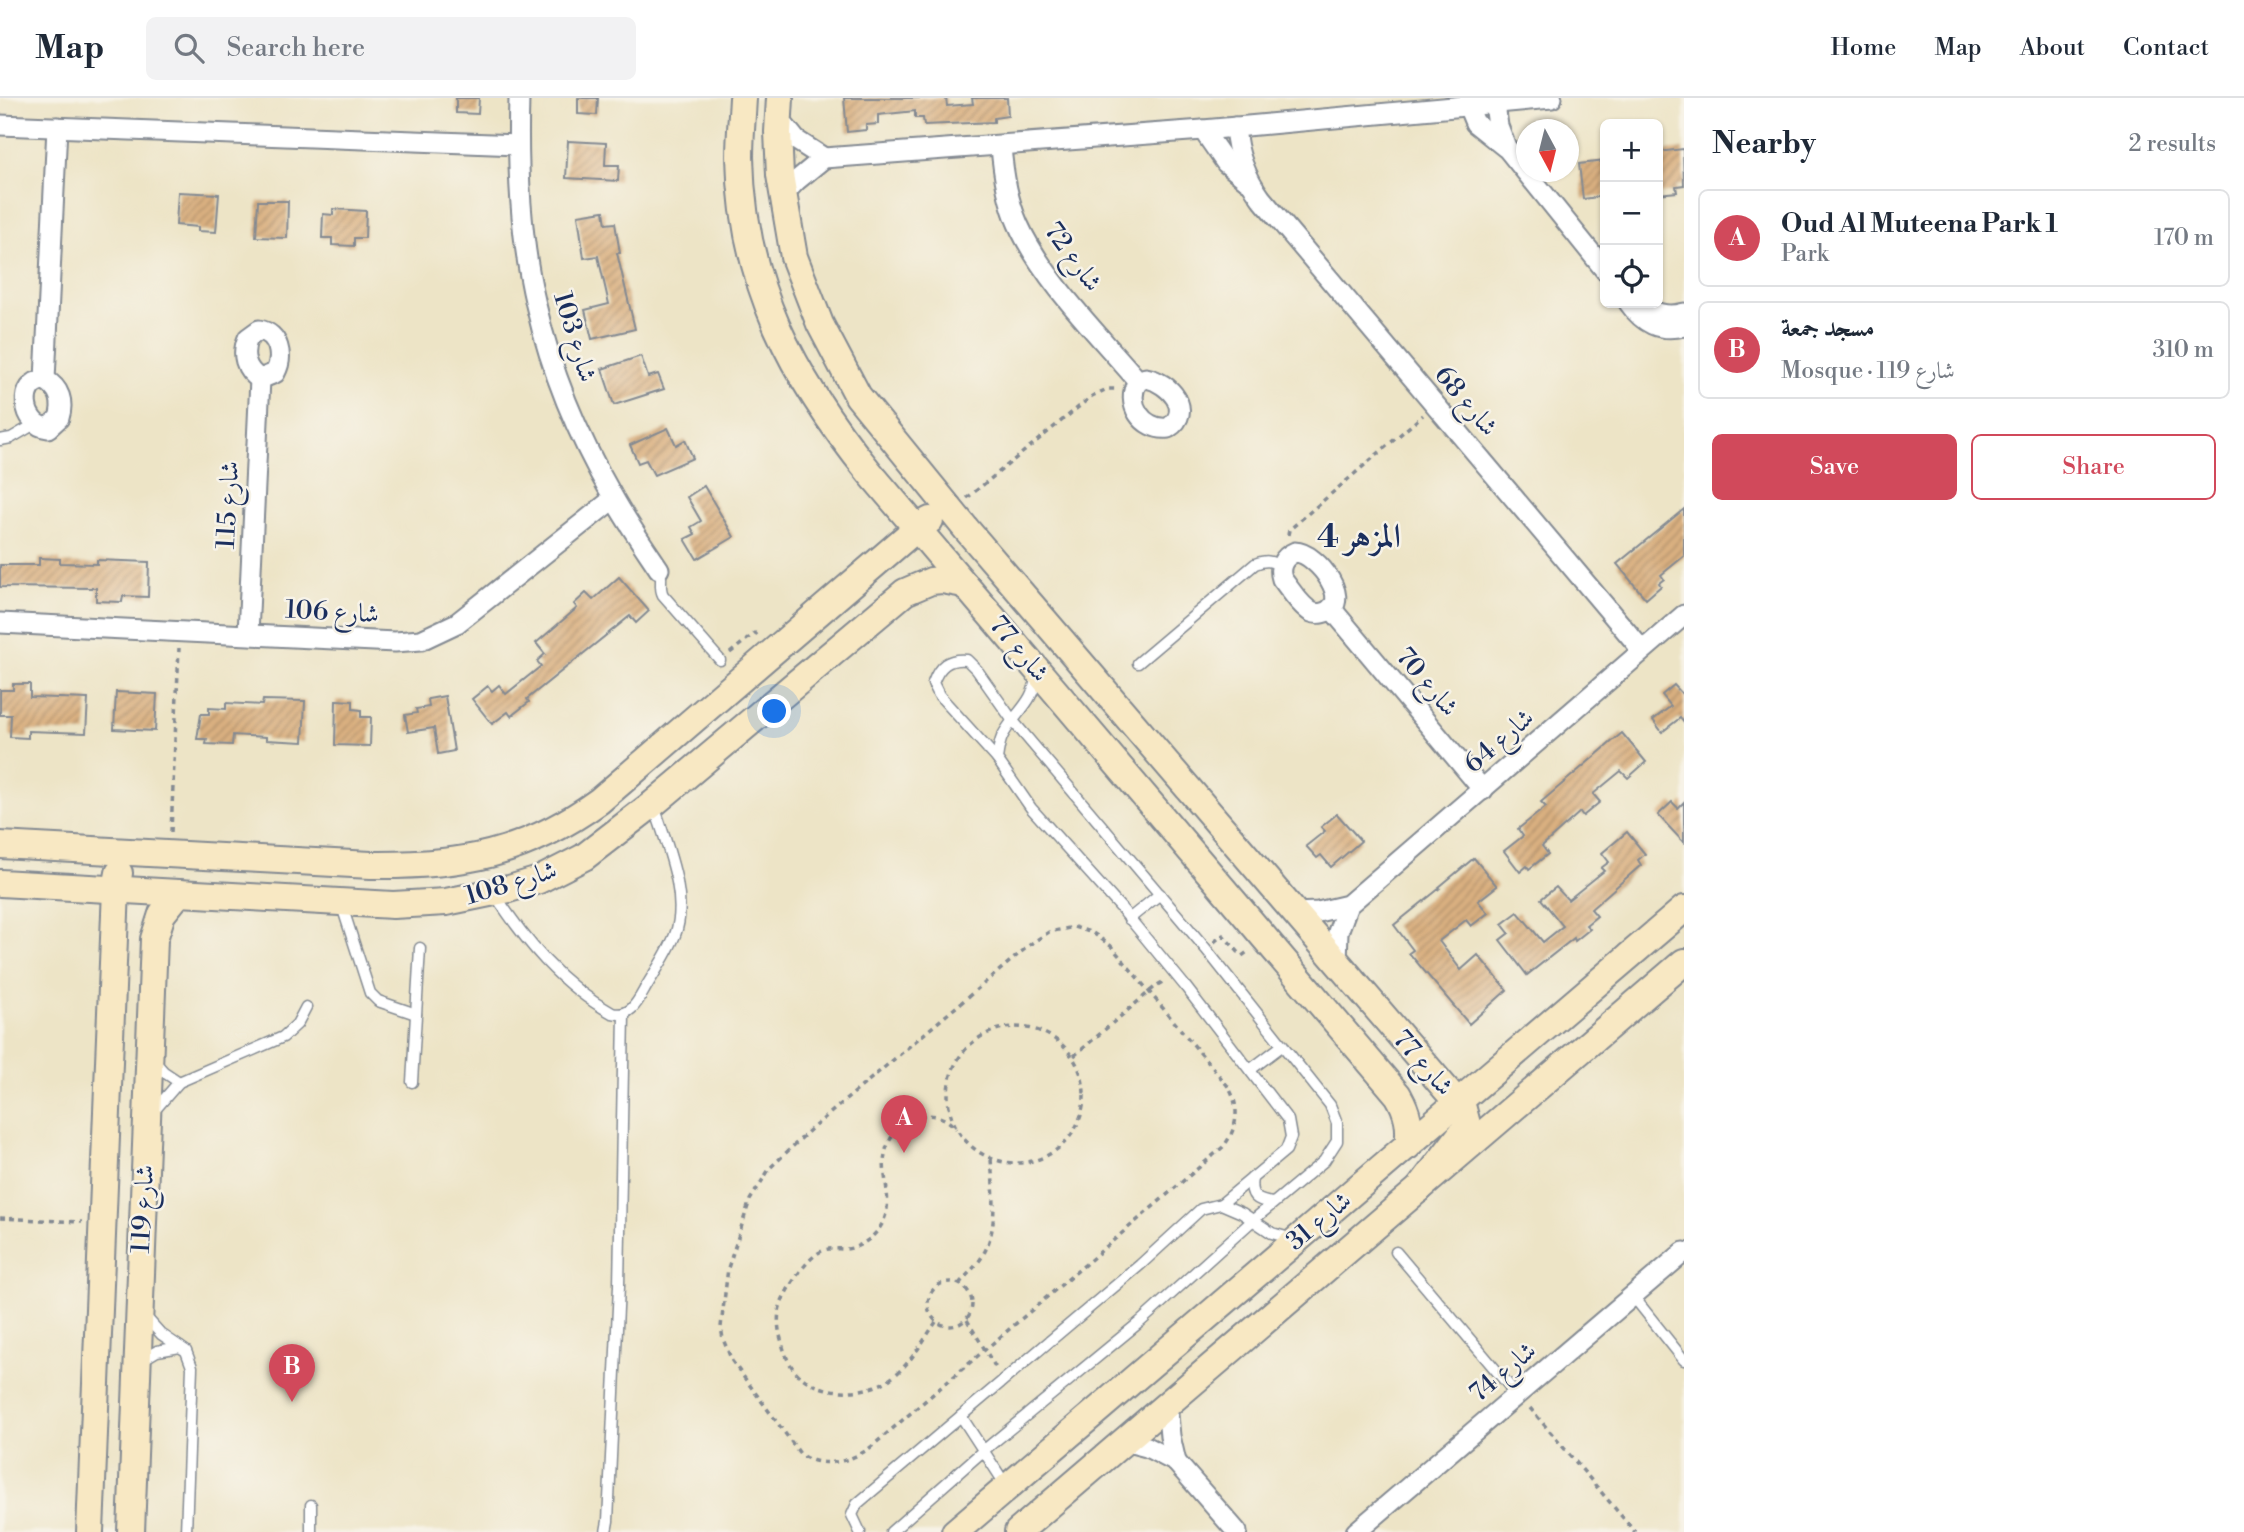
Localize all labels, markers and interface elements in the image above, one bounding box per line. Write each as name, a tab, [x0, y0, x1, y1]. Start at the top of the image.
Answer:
search box	[146, 17, 636, 80]
text: Map	[35, 28, 104, 69]
icon: search	[170, 29, 208, 67]
text: Search here	[226, 32, 365, 64]
text: Home	[1831, 33, 1896, 63]
text: Map	[1934, 33, 1982, 63]
text: About	[2020, 33, 2085, 63]
text: Contact	[2123, 33, 2209, 63]
north arrow	[1516, 119, 1579, 182]
map controls	[1600, 119, 1663, 308]
button: +	[1600, 119, 1663, 182]
text: Nearby	[1712, 125, 1816, 163]
text: 2 results	[2129, 130, 2216, 158]
button: −	[1600, 182, 1663, 245]
text: Oud Al Muteena Park 1	[1781, 208, 2058, 240]
street label: شارع 72	[1033, 216, 1109, 301]
text: A	[1729, 224, 1745, 252]
text: 170 m	[2154, 224, 2214, 252]
text: Park	[1781, 240, 1829, 268]
button: locate	[1600, 245, 1663, 308]
street label: شارع 103	[541, 288, 604, 387]
text: مسجد جمعة	[1781, 312, 1875, 344]
text: B	[1728, 336, 1746, 364]
text: 310 m	[2153, 336, 2214, 364]
text: Mosque · شارع 119	[1781, 357, 1955, 385]
street label: شارع 68	[1423, 359, 1505, 446]
button: Save	[1712, 434, 1957, 500]
button: Share	[1971, 434, 2216, 500]
street label: شارع 115	[210, 460, 251, 550]
district label: المزهر 4	[1317, 517, 1401, 558]
street label: شارع 106	[284, 594, 380, 635]
street label: شارع 77	[978, 609, 1056, 692]
street label: شارع 70	[1385, 641, 1465, 726]
your location	[757, 694, 791, 728]
street label: شارع 64	[1457, 702, 1544, 784]
street label: شارع 108	[461, 854, 562, 917]
street label: شارع 77	[1382, 1024, 1460, 1106]
pin: A	[881, 1095, 927, 1153]
street label: شارع 119	[125, 1164, 166, 1254]
street label: شارع 31	[1280, 1184, 1361, 1261]
street label: شارع 74	[1463, 1335, 1546, 1413]
pin: B	[269, 1344, 315, 1402]

